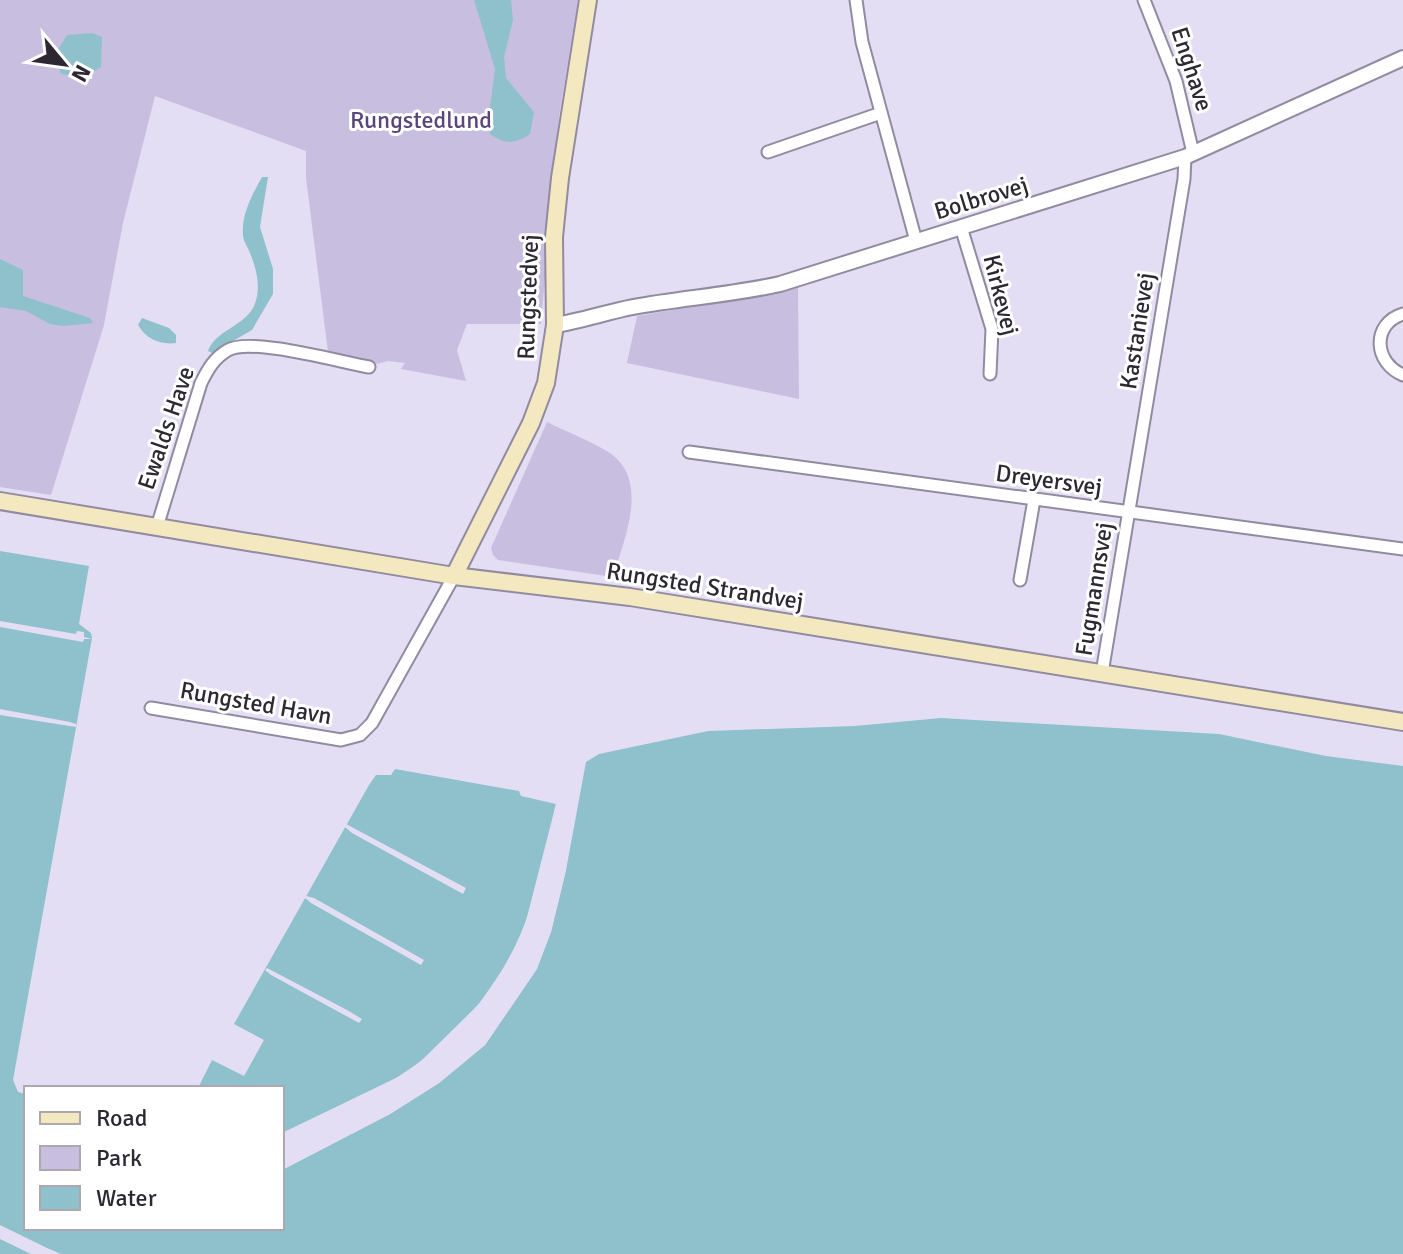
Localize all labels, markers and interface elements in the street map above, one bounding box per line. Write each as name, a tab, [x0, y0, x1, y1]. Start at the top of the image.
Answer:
street label: Enghave	[1164, 23, 1220, 115]
north arrow	[24, 24, 104, 104]
text: N	[66, 60, 97, 87]
park label: Rungstedlund	[350, 105, 492, 135]
street label: Bolbrovej	[930, 170, 1032, 226]
street label: Rungstedvej	[511, 234, 545, 360]
street label: Kirkevej	[977, 251, 1025, 339]
street label: Kastanievej	[1113, 270, 1161, 392]
street label: Ewalds Have	[131, 362, 201, 494]
street label: Dreyersvej	[994, 458, 1104, 502]
street label: Fugmannsvej	[1069, 520, 1119, 658]
street label: Rungsted Strandvej	[604, 556, 806, 616]
street label: Rungsted Havn	[178, 675, 334, 731]
legend	[24, 1086, 284, 1230]
text: Road	[96, 1103, 147, 1133]
text: Park	[96, 1143, 142, 1173]
text: Water	[96, 1183, 157, 1213]

